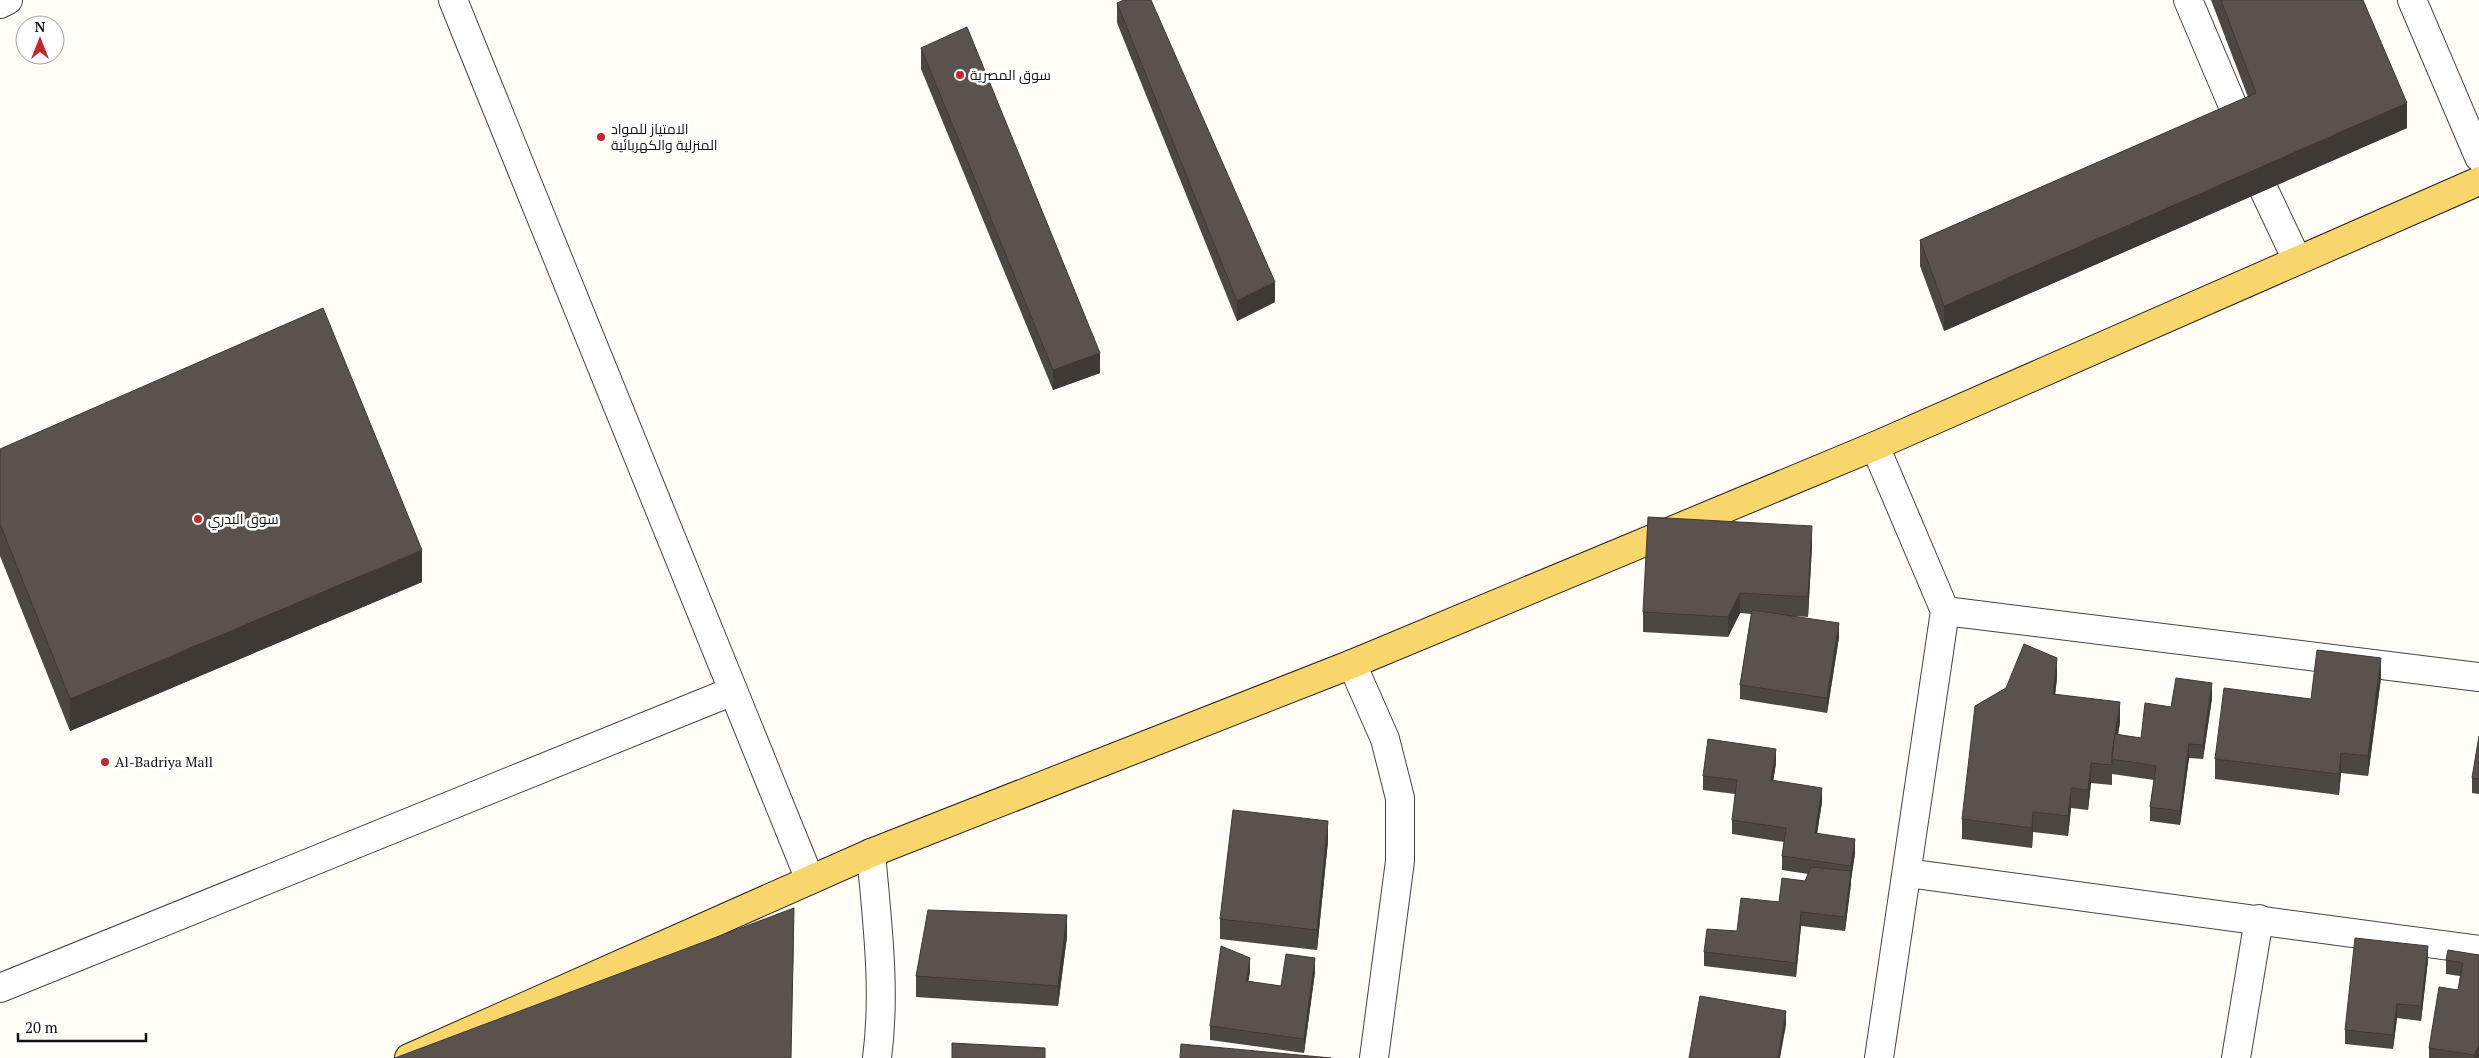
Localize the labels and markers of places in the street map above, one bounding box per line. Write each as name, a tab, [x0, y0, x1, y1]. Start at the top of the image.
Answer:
place label: سوق المصرية	[970, 65, 1051, 84]
marker: سوق المصرية	[954, 69, 966, 81]
place label: الامتياز للمواد المنزلية والكهربائية	[611, 119, 718, 154]
marker: الامتياز للمواد المنزلية والكهربائية	[595, 131, 607, 143]
place label: سوق البدري	[208, 509, 279, 531]
marker: سوق البدري	[192, 513, 204, 525]
place label: Al-Badriya Mall	[115, 752, 213, 771]
marker: Al-Badriya Mall	[99, 756, 111, 768]

